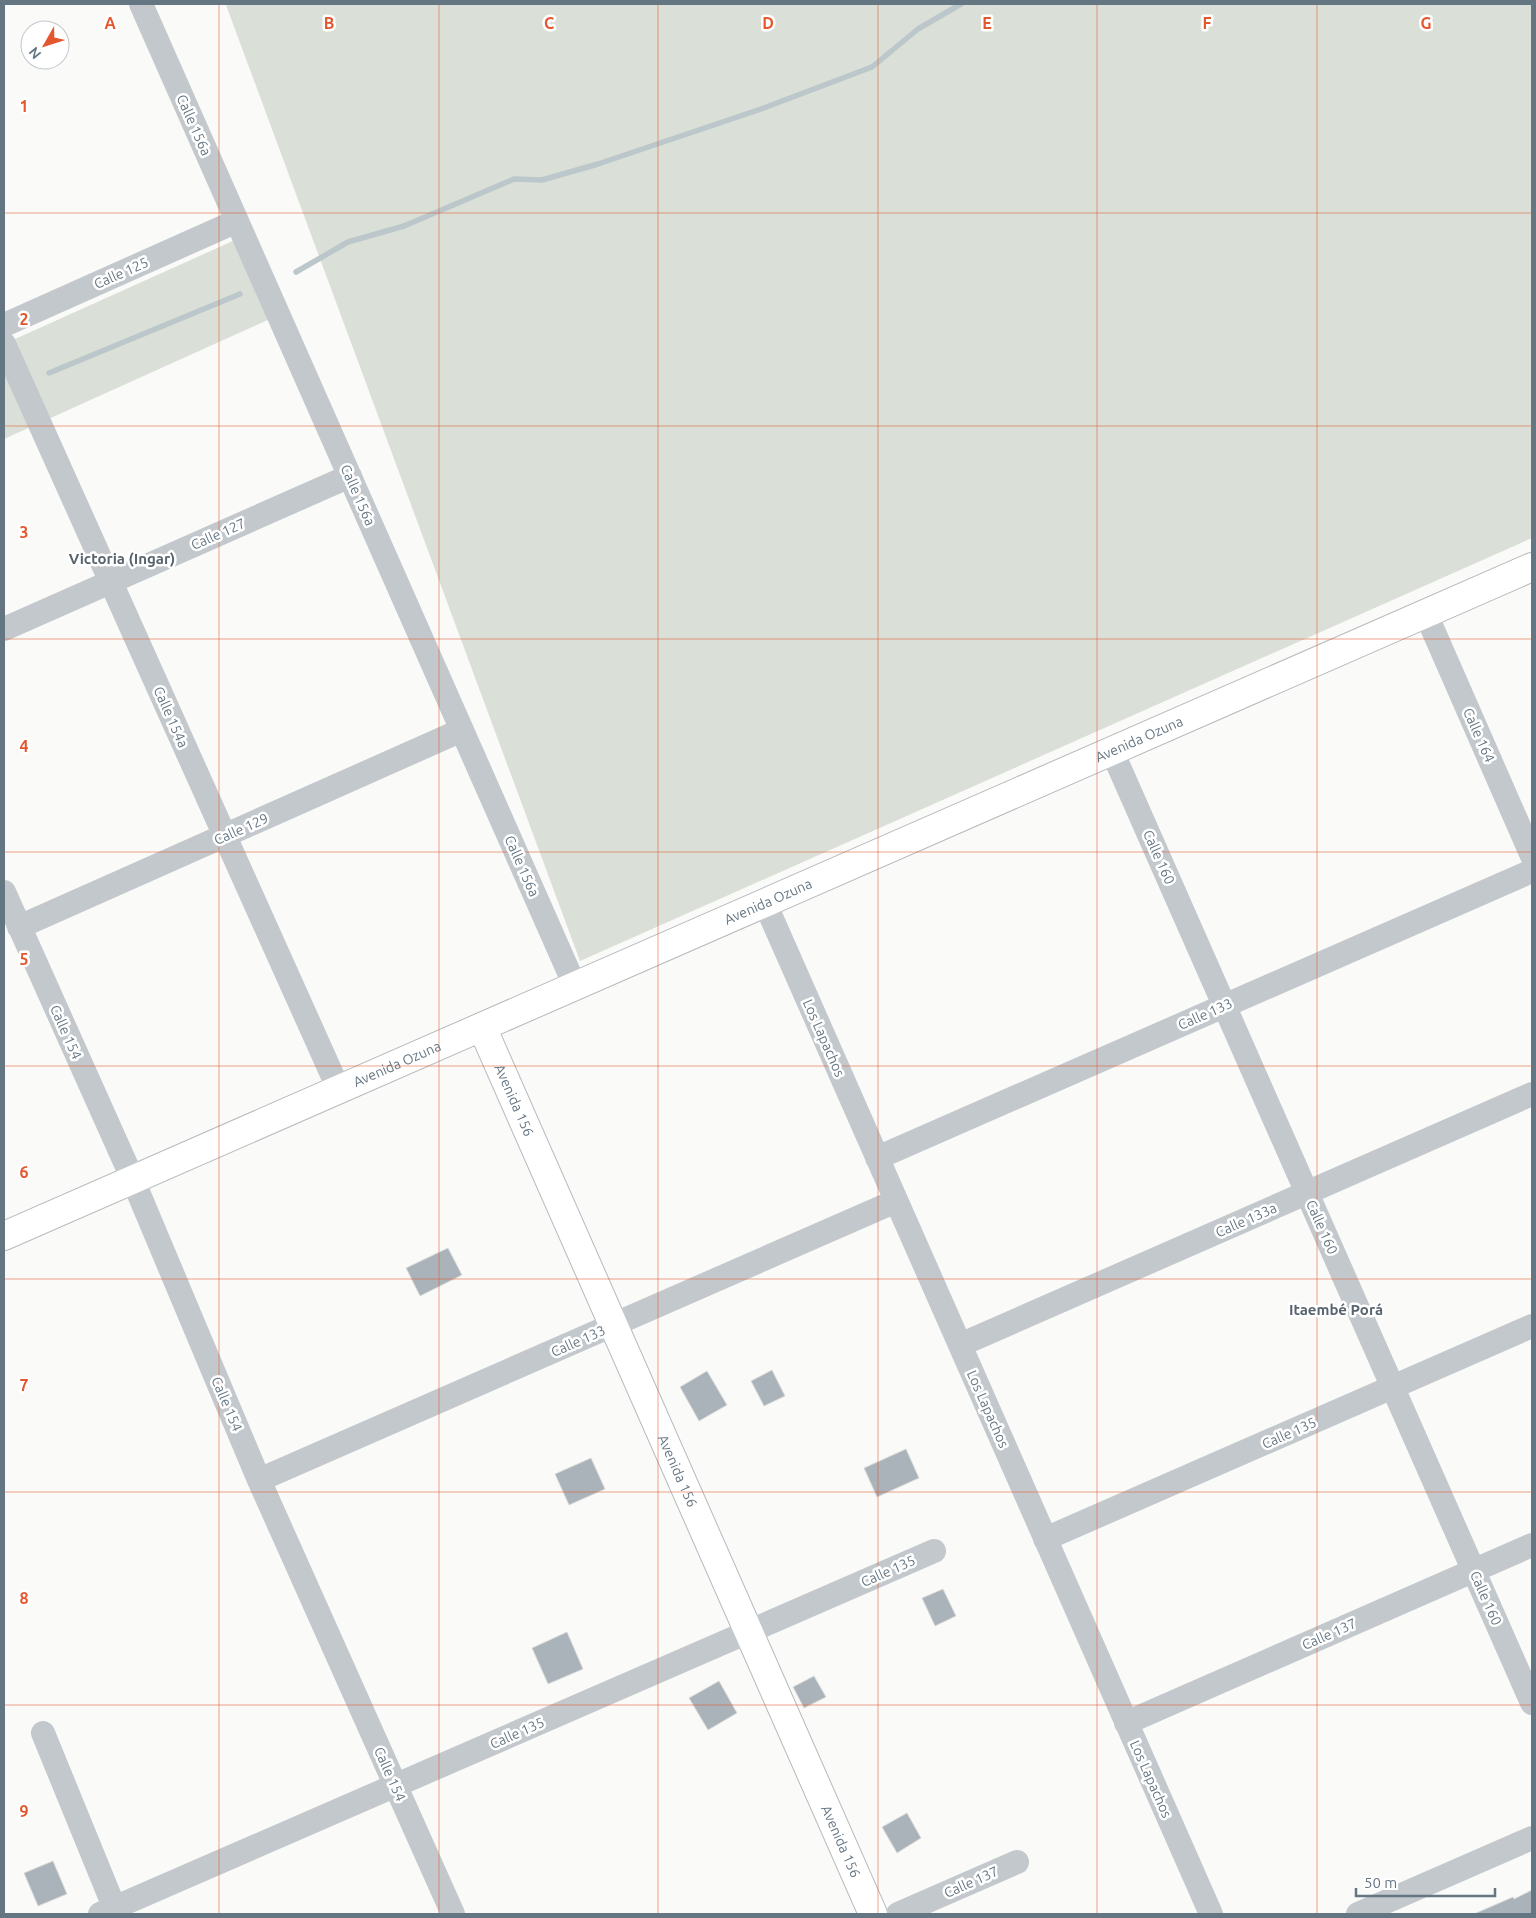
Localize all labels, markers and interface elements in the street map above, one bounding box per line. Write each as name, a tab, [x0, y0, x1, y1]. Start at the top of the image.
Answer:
text: A	[104, 14, 116, 32]
text: B	[324, 14, 334, 32]
text: C	[544, 14, 554, 32]
text: D	[762, 14, 774, 32]
text: E	[982, 14, 992, 32]
text: F	[1203, 14, 1212, 32]
text: G	[1420, 14, 1432, 32]
north arrow	[20, 20, 70, 70]
text: N	[25, 44, 44, 62]
street label: Calle 156a	[173, 92, 215, 158]
text: 1	[19, 97, 29, 115]
street label: Calle 125	[91, 254, 151, 292]
text: 2	[19, 310, 29, 328]
street label: Calle 156a	[337, 462, 379, 528]
street label: Calle 127	[188, 515, 248, 553]
text: 3	[19, 523, 29, 541]
district label: Victoria (Ingar)	[69, 550, 175, 567]
street label: Calle 154a	[150, 684, 192, 750]
street label: Calle 164	[1460, 705, 1498, 765]
street label: Avenida Ozuna	[1093, 713, 1185, 765]
text: 4	[19, 737, 29, 755]
street label: Calle 129	[211, 810, 271, 848]
street label: Calle 160	[1140, 827, 1178, 887]
street label: Calle 156a	[501, 833, 543, 899]
street label: Avenida Ozuna	[722, 875, 814, 928]
text: 5	[19, 950, 29, 968]
street label: Calle 133	[1175, 995, 1235, 1033]
street label: Los Lapachos	[800, 997, 848, 1079]
street label: Calle 154	[47, 1002, 85, 1062]
street label: Avenida Ozuna	[351, 1038, 443, 1090]
street label: Avenida 156	[491, 1062, 537, 1139]
text: 6	[19, 1163, 29, 1181]
street label: Calle 160	[1303, 1197, 1341, 1257]
street label: Calle 133a	[1213, 1199, 1279, 1241]
district label: Itaembé Porá	[1289, 1301, 1383, 1318]
street label: Calle 133	[548, 1322, 608, 1360]
street label: Los Lapachos	[964, 1368, 1012, 1450]
street label: Calle 154	[208, 1374, 246, 1434]
text: 7	[19, 1376, 29, 1394]
street label: Calle 135	[1259, 1414, 1319, 1452]
street label: Avenida 156	[655, 1432, 701, 1509]
street label: Calle 135	[858, 1552, 918, 1590]
street label: Calle 160	[1467, 1568, 1505, 1628]
text: 8	[19, 1589, 29, 1607]
street label: Calle 137	[1299, 1615, 1359, 1653]
street label: Calle 135	[487, 1714, 547, 1752]
street label: Los Lapachos	[1127, 1738, 1175, 1820]
street label: Calle 154	[371, 1744, 409, 1804]
text: 9	[19, 1802, 29, 1820]
street label: Avenida 156	[818, 1803, 864, 1880]
street label: Calle 137	[941, 1863, 1001, 1901]
scale bar	[1356, 1866, 1495, 1898]
text: 50 m	[1364, 1874, 1397, 1891]

